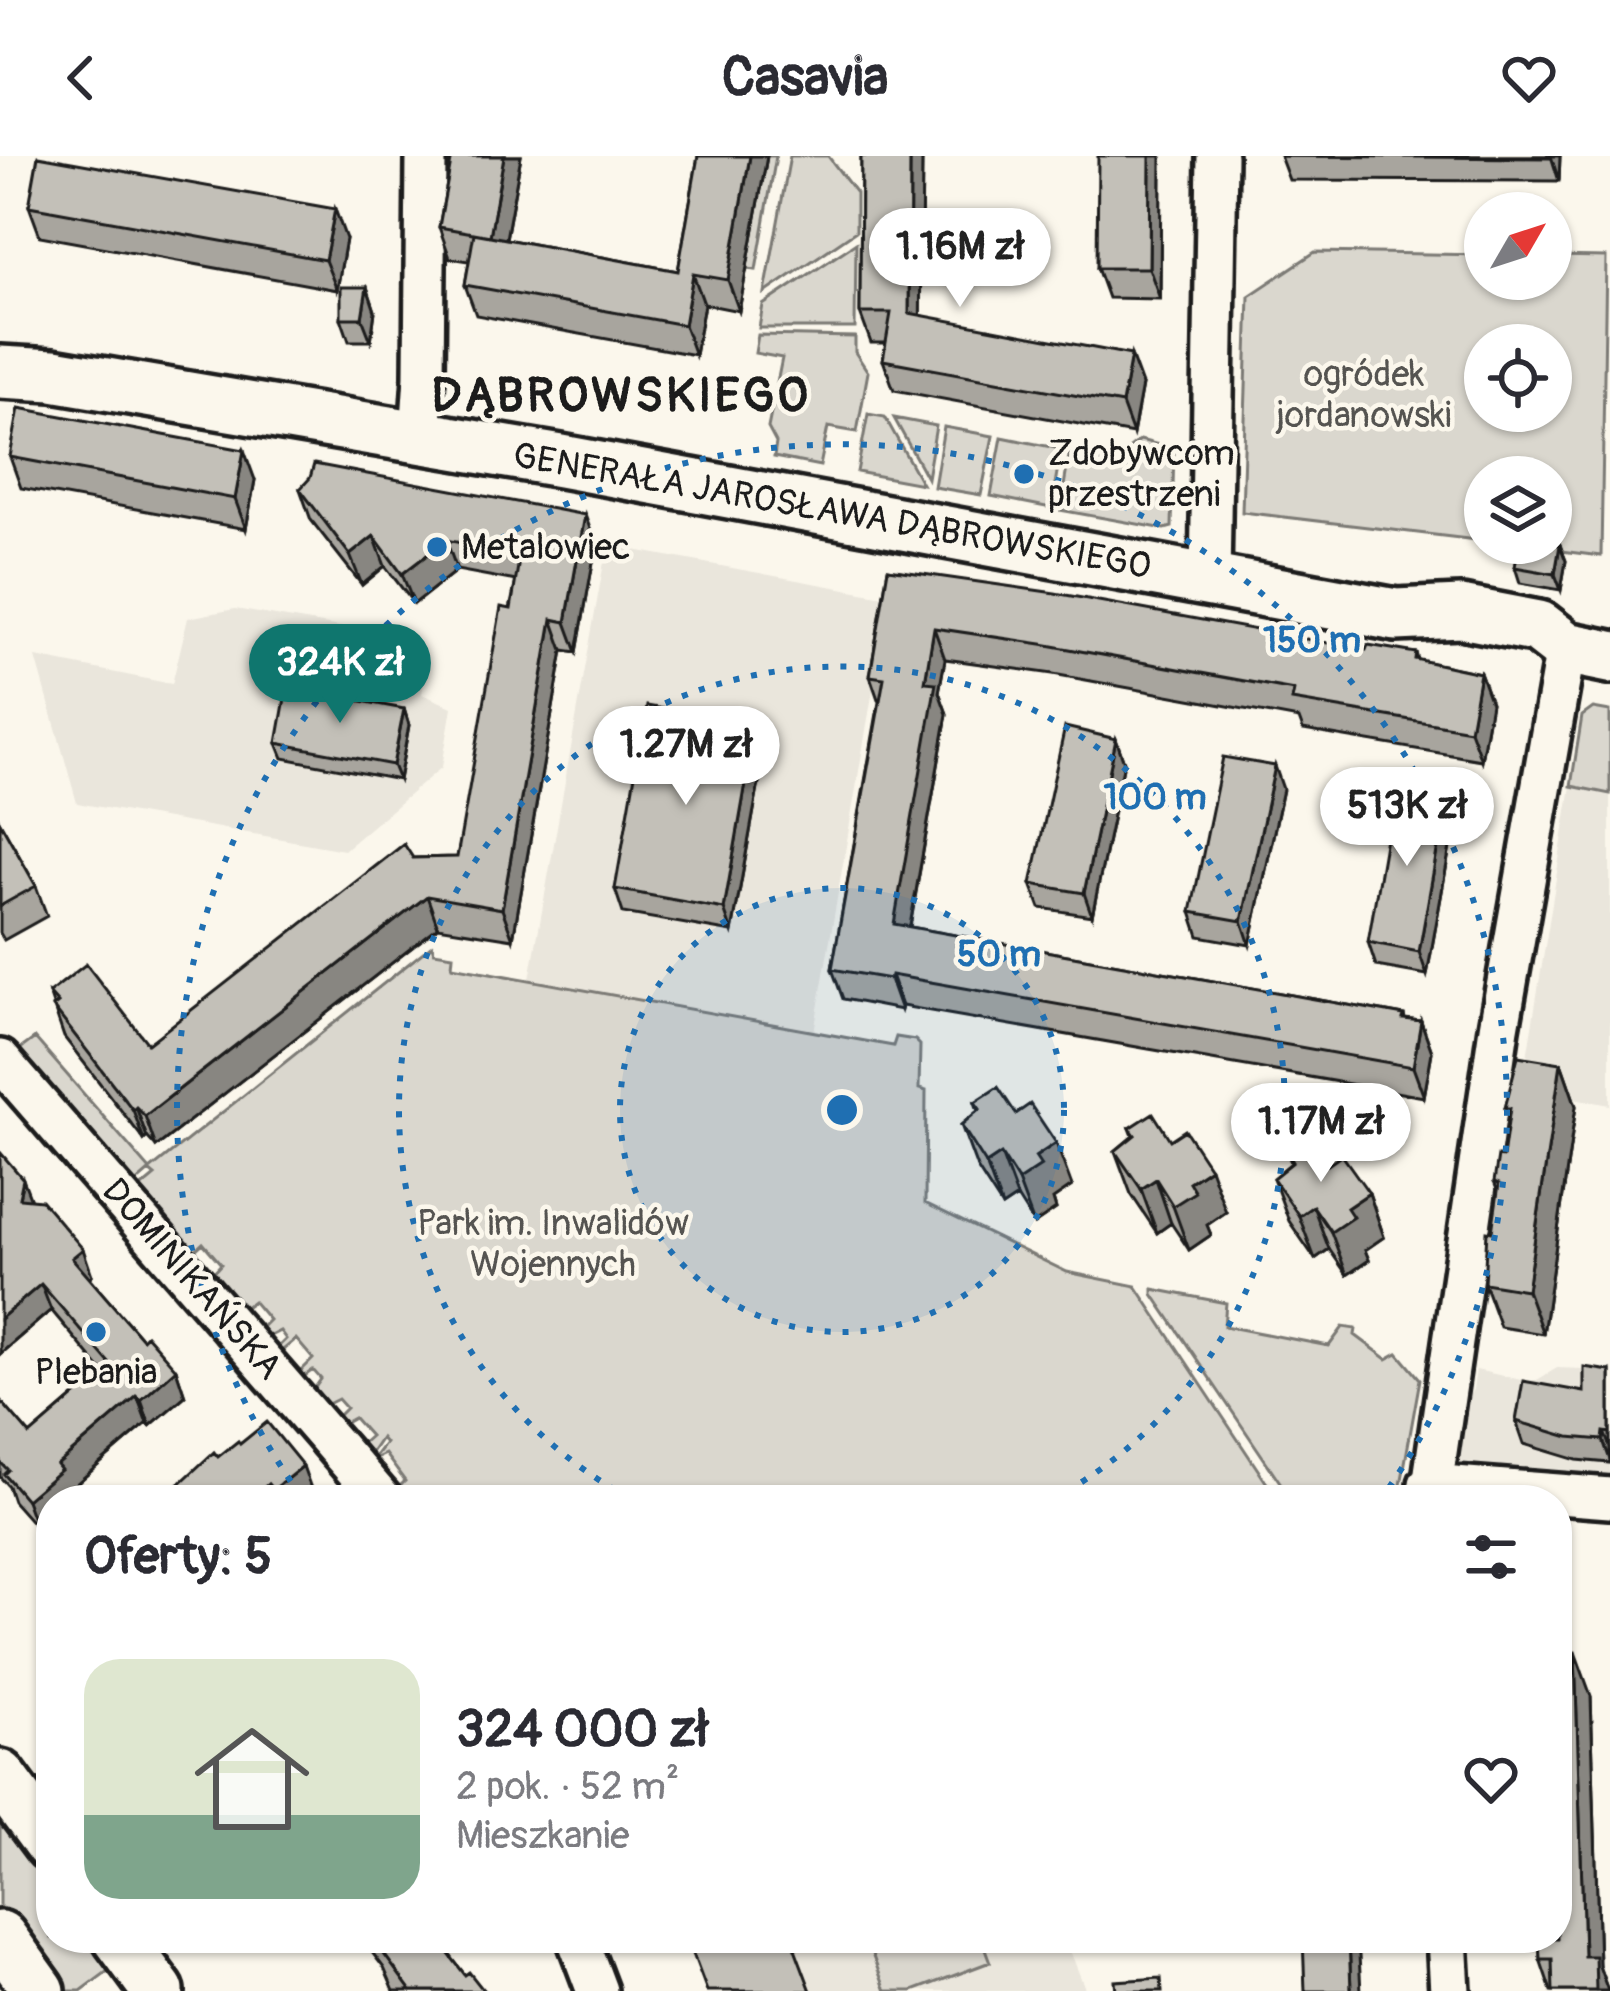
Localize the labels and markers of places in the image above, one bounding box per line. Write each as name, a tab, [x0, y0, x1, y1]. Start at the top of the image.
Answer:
pin: 1.16M zł	[836, 208, 1084, 310]
place label: Zdobywcom przestrzeni	[1048, 431, 1235, 517]
marker: Zdobywcom przestrzeni	[1011, 461, 1037, 487]
place label: Metalowiec	[461, 525, 630, 570]
marker: Metalowiec	[424, 534, 450, 560]
pin: 324K zł	[229, 624, 451, 726]
pin: 1.27M zł	[562, 706, 810, 808]
pin: 513K zł	[1296, 767, 1518, 869]
pin: 1.17M zł	[1197, 1083, 1445, 1185]
centre of rings	[821, 1089, 863, 1131]
marker: Plebania	[83, 1319, 109, 1345]
place label: Plebania	[34, 1350, 158, 1395]

